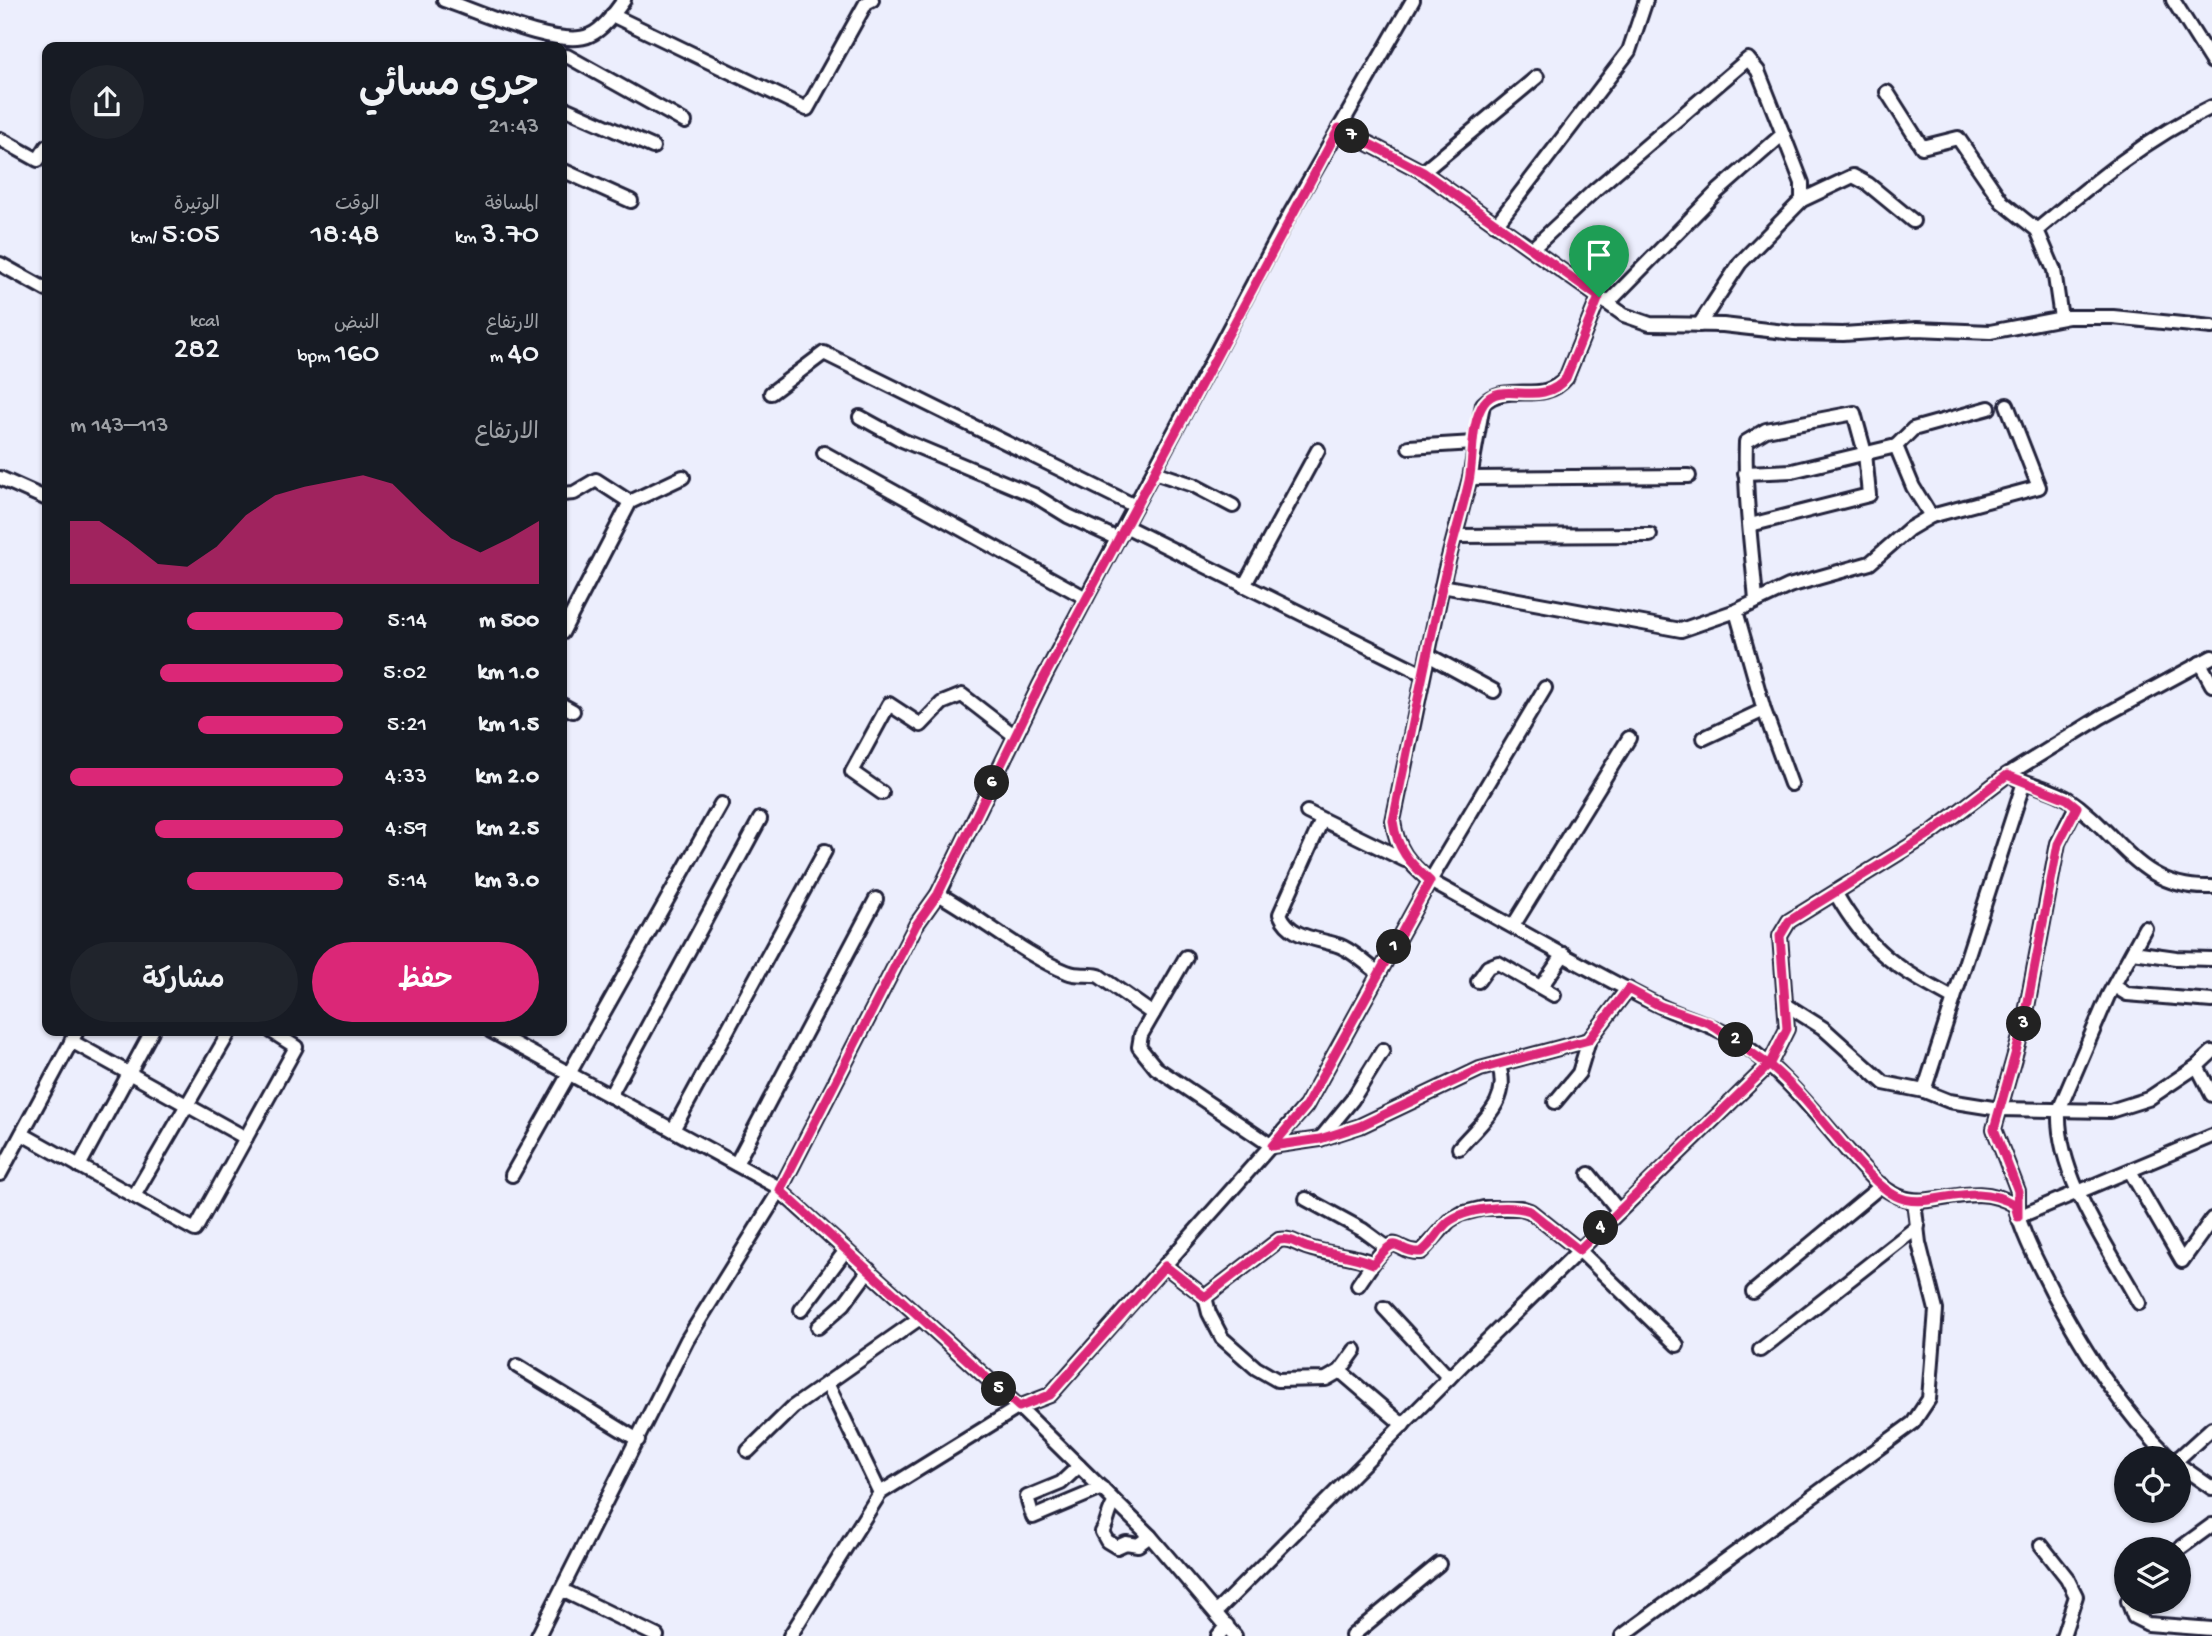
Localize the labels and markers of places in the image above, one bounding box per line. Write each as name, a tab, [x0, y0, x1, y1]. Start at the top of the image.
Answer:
pin: 7	[1334, 118, 1370, 154]
pin	[1569, 225, 1629, 297]
pin: 6	[974, 766, 1010, 800]
pin: 1	[1376, 930, 1412, 964]
pin: 3	[2007, 1006, 2042, 1042]
pin: 2	[1718, 1023, 1754, 1058]
pin: 4	[1584, 1210, 1618, 1246]
pin: 5	[982, 1372, 1016, 1406]

